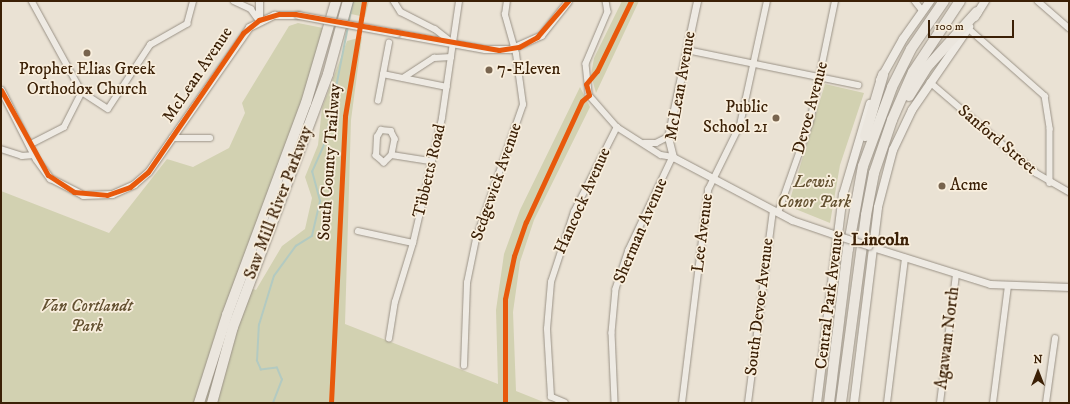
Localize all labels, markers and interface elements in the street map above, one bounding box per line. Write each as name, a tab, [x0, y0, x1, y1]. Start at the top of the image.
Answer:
scale bar	[930, 12, 1016, 38]
text: 100 m	[935, 19, 964, 34]
street label: McLean Avenue	[159, 23, 237, 127]
street label: McLean Avenue	[661, 30, 701, 142]
marker: Prophet Elias Greek Orthodox Church	[82, 48, 92, 58]
street label: Devoe Avenue	[789, 59, 833, 157]
place label: Prophet Elias Greek Orthodox Church	[19, 60, 155, 100]
place label: 7-Eleven	[497, 60, 560, 80]
marker: 7-Eleven	[484, 65, 494, 75]
street label: South County Trailway	[314, 83, 346, 241]
place label: Public School 21	[703, 98, 768, 138]
street label: Sanford Street	[953, 101, 1041, 179]
marker: Public School 21	[771, 113, 781, 123]
street label: Sedgewick Avenue	[467, 120, 527, 244]
street label: Tibbetts Road	[409, 122, 451, 220]
street label: Saw Mill River Parkway	[240, 124, 318, 282]
street label: Hancock Avenue	[550, 145, 616, 257]
park label: Lewis Conor Park	[777, 173, 851, 213]
street label: Sherman Avenue	[610, 175, 672, 287]
place label: Acme	[950, 176, 988, 196]
marker: Acme	[937, 181, 947, 191]
street label: Lee Avenue	[688, 193, 718, 273]
district label: Lincoln	[851, 229, 909, 251]
street label: Central Park Avenue	[811, 230, 849, 370]
street label: South Devoe Avenue	[741, 237, 779, 377]
street label: Agawam North	[932, 286, 964, 390]
park label: Van Cortlandt Park	[41, 297, 133, 337]
north arrow	[1018, 352, 1058, 392]
text: N	[1033, 353, 1043, 367]

